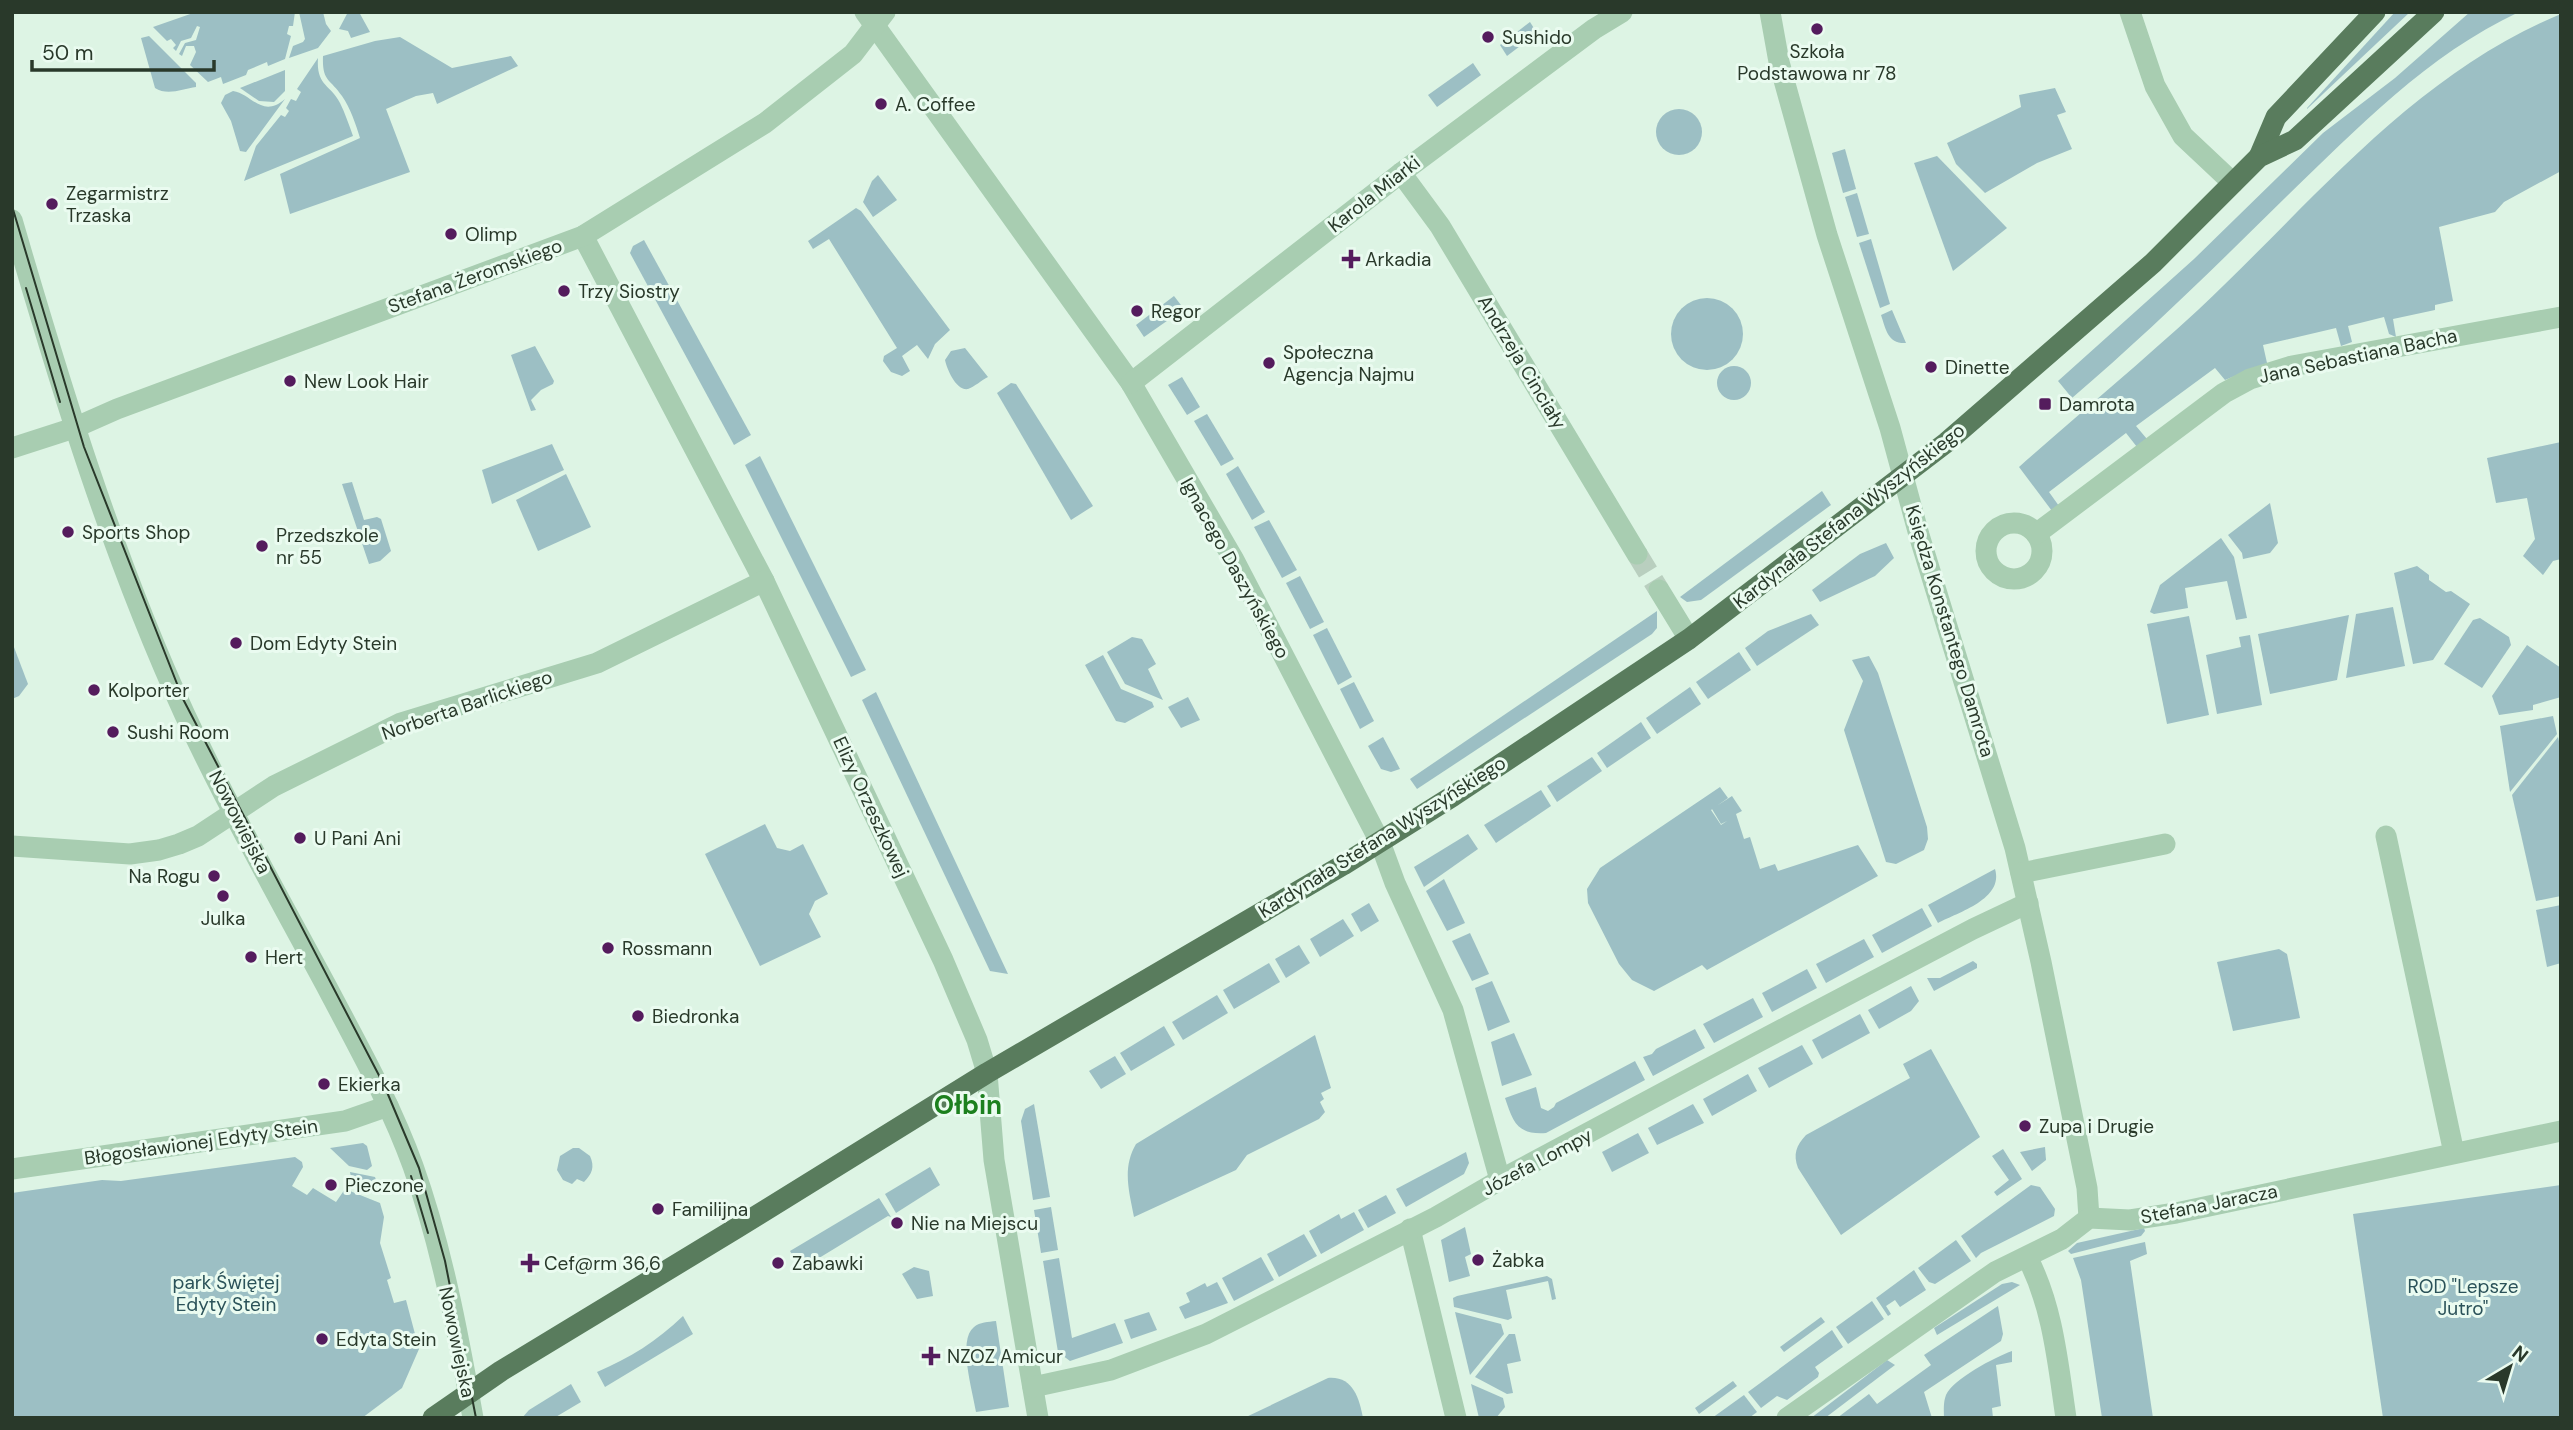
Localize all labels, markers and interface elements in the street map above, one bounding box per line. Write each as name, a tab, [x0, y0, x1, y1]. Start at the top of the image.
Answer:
marker: Szkoła Podstawowa nr 78	[1809, 21, 1825, 37]
place label: Sushido	[1502, 25, 1572, 50]
scale bar	[32, 28, 214, 72]
marker: Sushido	[1480, 29, 1496, 45]
text: 50 m	[42, 39, 93, 67]
place label: Szkoła Podstawowa nr 78	[1737, 39, 1897, 86]
place label: A. Coffee	[895, 92, 975, 117]
marker: A. Coffee	[873, 96, 889, 112]
street label: Karola Miarki	[1323, 150, 1425, 238]
place label: Zegarmistrz Trzaska	[66, 181, 169, 228]
marker: Zegarmistrz Trzaska	[44, 196, 60, 212]
place label: Olimp	[465, 222, 517, 247]
marker: Olimp	[443, 226, 459, 242]
street label: Stefana Żeromskiego	[384, 233, 566, 319]
place label: Arkadia	[1365, 247, 1431, 272]
marker: Arkadia	[1343, 251, 1359, 267]
place label: Trzy Siostry	[578, 279, 680, 304]
marker: Trzy Siostry	[556, 283, 572, 299]
street label: Andrzeja Cinciały	[1472, 290, 1572, 434]
place label: Regor	[1151, 299, 1201, 324]
marker: Regor	[1129, 303, 1145, 319]
street label: Jana Sebastiana Bacha	[2257, 323, 2459, 389]
place label: Społeczna Agencja Najmu	[1283, 340, 1414, 387]
marker: Społeczna Agencja Najmu	[1261, 355, 1277, 371]
place label: Dinette	[1945, 355, 2009, 380]
marker: Dinette	[1923, 359, 1939, 375]
place label: New Look Hair	[304, 369, 429, 394]
marker: New Look Hair	[282, 373, 298, 389]
place label: Damrota	[2059, 392, 2135, 417]
marker: Damrota	[2037, 396, 2053, 412]
street label: Kardynała Stefana Wyszyńskiego	[1728, 418, 1970, 614]
street label: Ignacego Daszyńskiego	[1175, 473, 1295, 663]
street label: Księdza Konstantego Damrota	[1900, 502, 2000, 760]
place label: Sports Shop	[82, 520, 190, 545]
place label: Przedszkole nr 55	[276, 523, 379, 570]
marker: Sports Shop	[60, 524, 76, 540]
marker: Przedszkole nr 55	[254, 538, 270, 554]
place label: Dom Edyty Stein	[250, 631, 397, 656]
marker: Dom Edyty Stein	[228, 635, 244, 651]
street label: Norberta Barlickiego	[378, 664, 556, 746]
place label: Kolporter	[108, 678, 189, 703]
marker: Kolporter	[86, 682, 102, 698]
place label: Sushi Room	[127, 720, 229, 745]
marker: Sushi Room	[105, 724, 121, 740]
street label: Elizy Orzeszkowej	[827, 733, 915, 881]
street label: Kardynała Stefana Wyszyńskiego	[1254, 750, 1510, 924]
street label: Nowowiejska	[203, 766, 277, 878]
place label: U Pani Ani	[314, 826, 401, 851]
marker: U Pani Ani	[292, 830, 308, 846]
place label: Na Rogu	[128, 864, 200, 889]
marker: Na Rogu	[206, 868, 222, 884]
marker: Julka	[215, 888, 231, 904]
place label: Julka	[201, 906, 245, 931]
place label: Rossmann	[622, 936, 712, 961]
marker: Rossmann	[600, 940, 616, 956]
place label: Hert	[265, 945, 303, 970]
marker: Hert	[243, 949, 259, 965]
place label: Biedronka	[652, 1004, 739, 1029]
marker: Biedronka	[630, 1008, 646, 1024]
place label: Ekierka	[338, 1072, 401, 1097]
marker: Ekierka	[316, 1076, 332, 1092]
district label: Ołbin	[934, 1088, 1002, 1122]
street label: Błogosławionej Edyty Stein	[83, 1113, 319, 1171]
place label: Zupa i Drugie	[2039, 1114, 2154, 1139]
marker: Zupa i Drugie	[2017, 1118, 2033, 1134]
street label: Józefa Lompy	[1478, 1122, 1597, 1202]
place label: Pieczone	[345, 1173, 424, 1198]
marker: Pieczone	[323, 1177, 339, 1193]
street label: Stefana Jaracza	[2138, 1178, 2280, 1230]
place label: Familijna	[672, 1197, 748, 1222]
marker: Familijna	[650, 1201, 666, 1217]
place label: Nie na Miejscu	[911, 1211, 1038, 1236]
marker: Nie na Miejscu	[889, 1215, 905, 1231]
place label: Żabka	[1492, 1248, 1544, 1273]
place label: Cef@rm 36,6	[544, 1251, 661, 1276]
place label: Zabawki	[792, 1251, 863, 1276]
marker: Żabka	[1470, 1252, 1486, 1268]
marker: Cef@rm 36,6	[522, 1255, 538, 1271]
marker: Zabawki	[770, 1255, 786, 1271]
park label: park Świętej Edyty Stein	[172, 1270, 280, 1317]
park label: ROD "Lepsze Jutro"	[2408, 1274, 2518, 1321]
street label: Nowowiejska	[433, 1284, 481, 1400]
place label: Edyta Stein	[336, 1327, 437, 1352]
marker: Edyta Stein	[314, 1331, 330, 1347]
north arrow	[2475, 1332, 2545, 1402]
text: N	[2507, 1340, 2533, 1368]
place label: NZOZ Amicur	[947, 1344, 1063, 1369]
marker: NZOZ Amicur	[921, 1346, 941, 1366]

